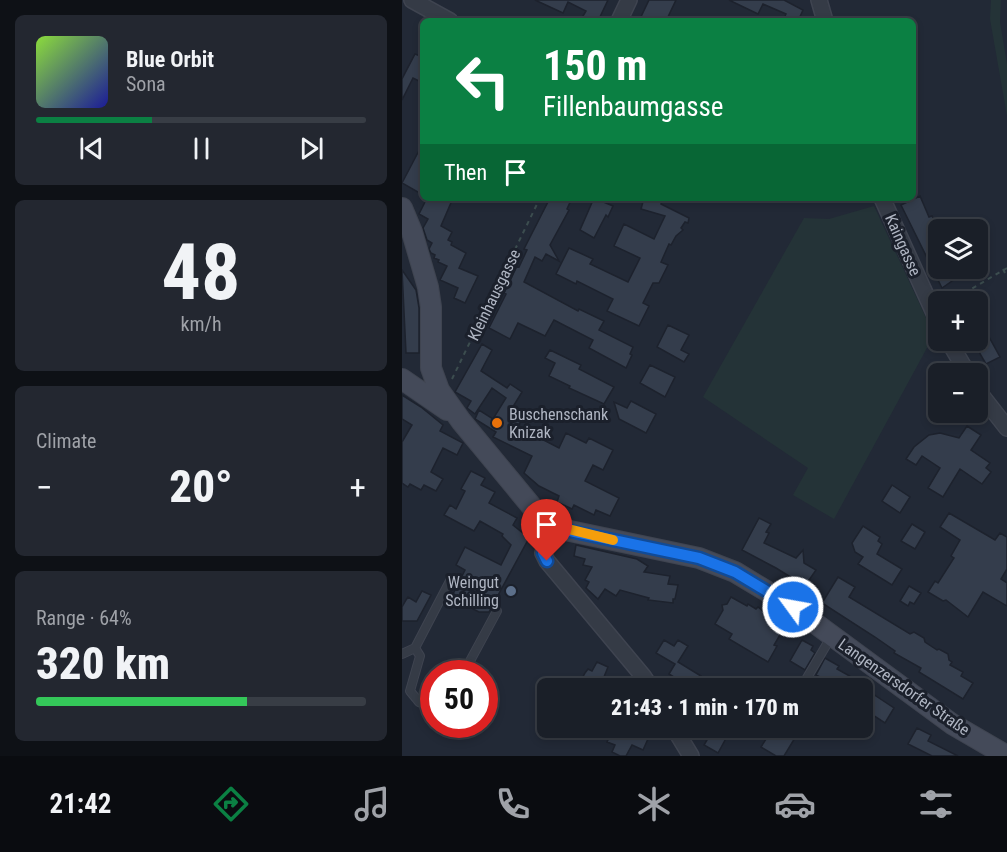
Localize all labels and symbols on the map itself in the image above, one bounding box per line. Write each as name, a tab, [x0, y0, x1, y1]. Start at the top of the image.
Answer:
street label: Kaingasse	[881, 211, 925, 279]
street label: Kleinhausgasse	[464, 246, 524, 344]
place label: Buschenschank Knizak	[509, 405, 609, 442]
marker: Buschenschank Knizak	[490, 416, 504, 430]
pin	[521, 499, 572, 561]
place label: Weingut Schilling	[445, 573, 499, 610]
position arrow	[761, 575, 825, 639]
marker: Weingut Schilling	[504, 584, 518, 598]
street label: Langenzersdorfer Straße	[835, 635, 973, 739]
speed limit sign: 50	[420, 660, 498, 738]

